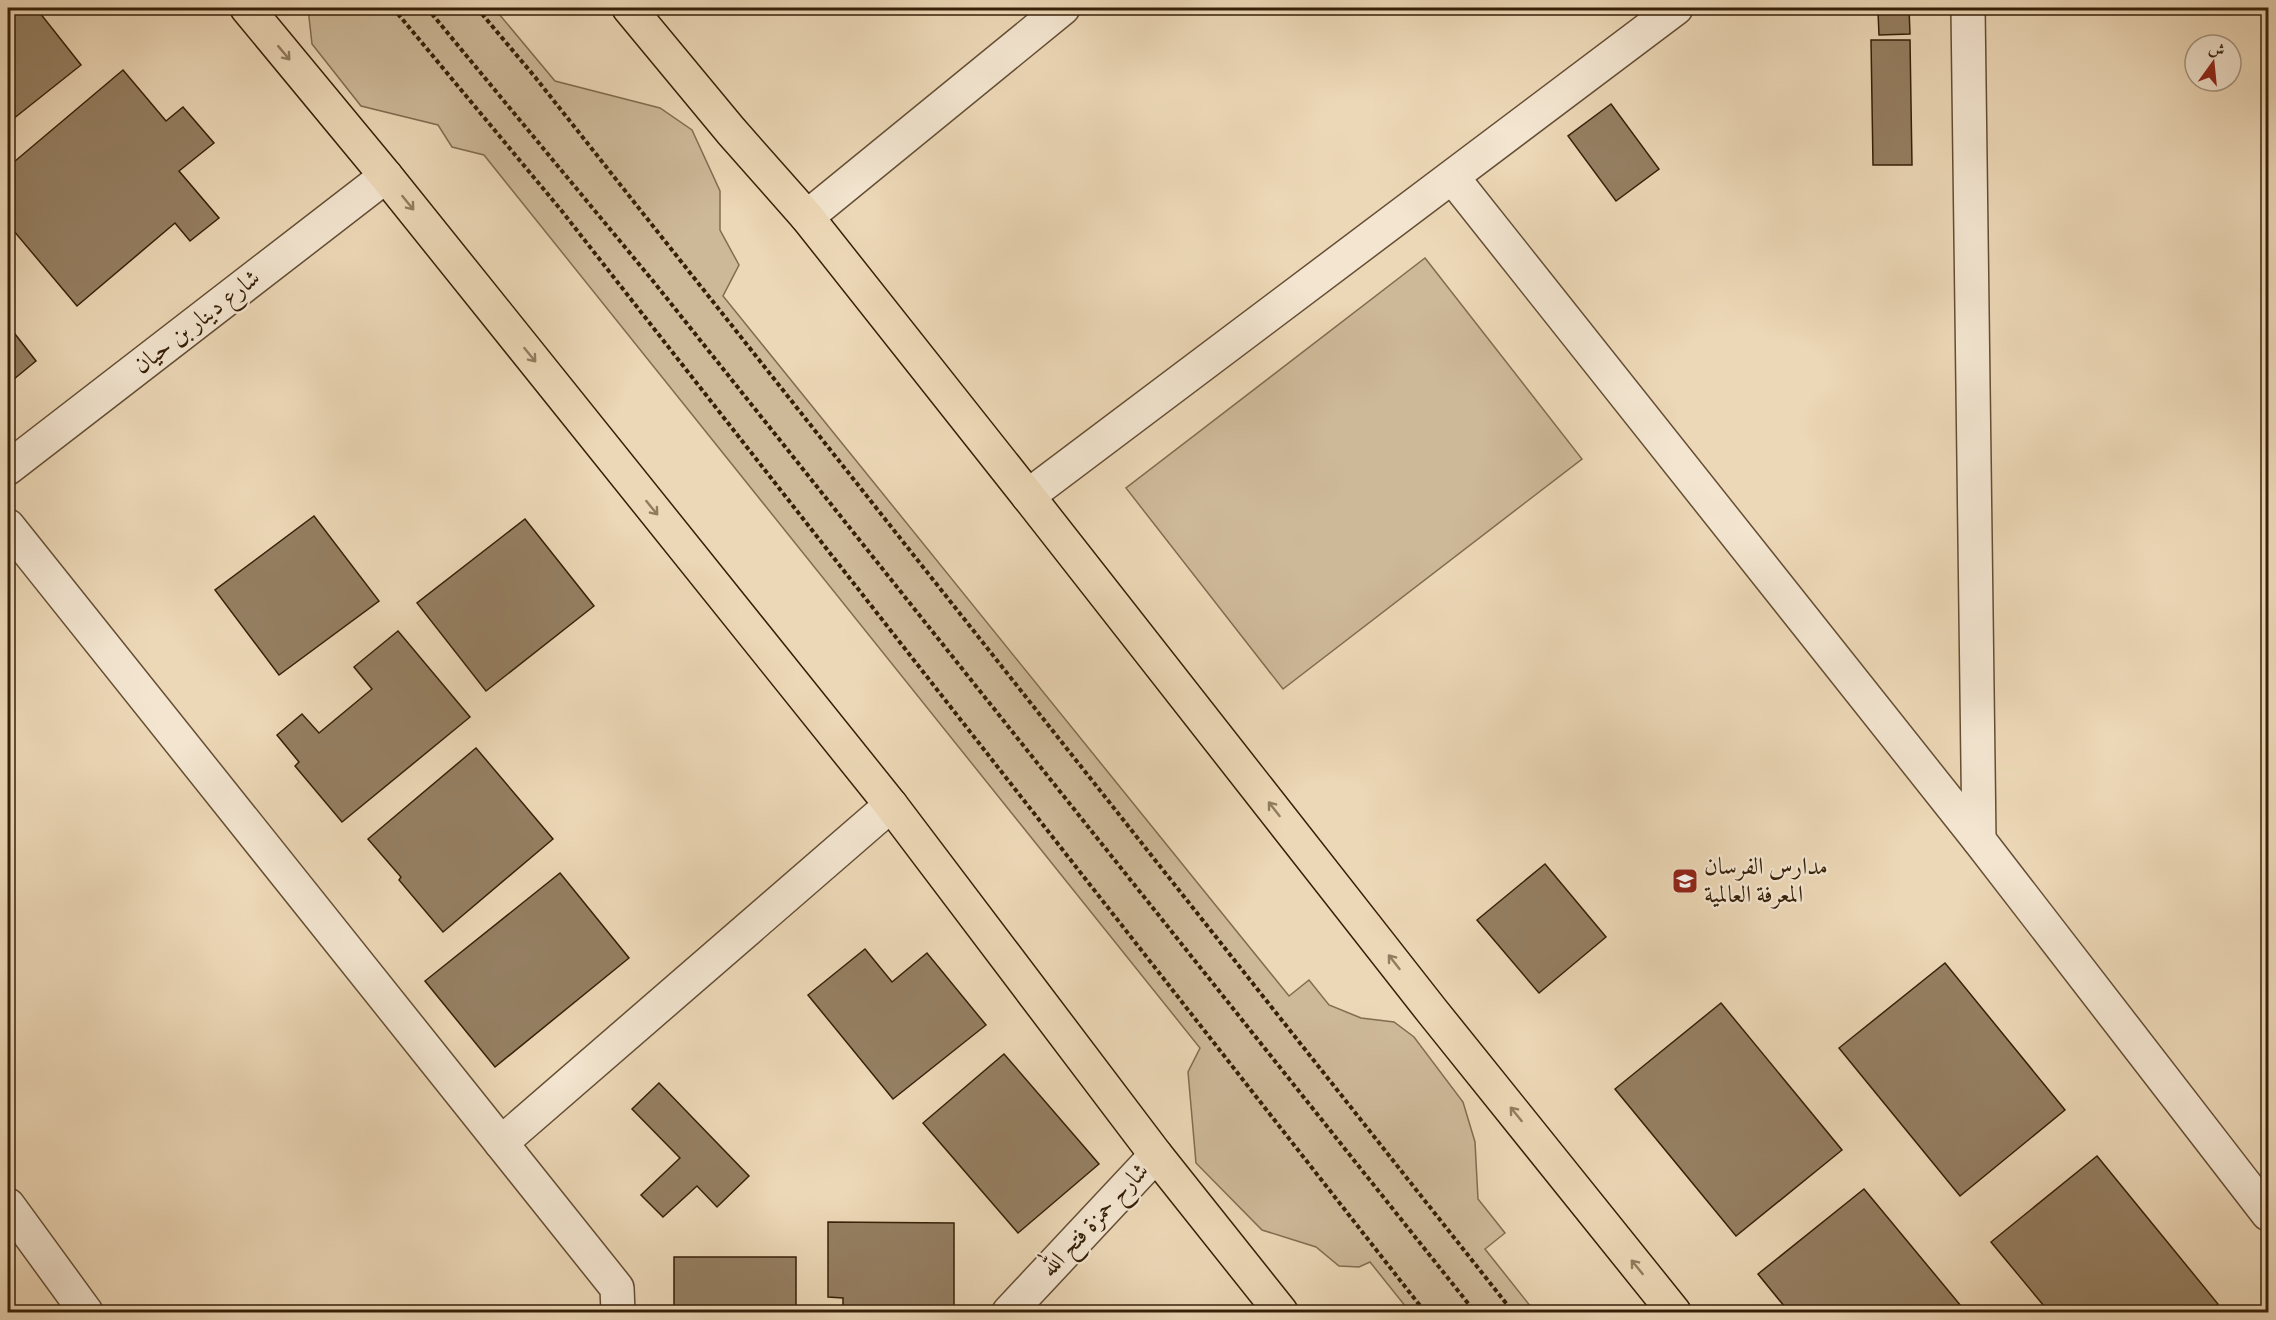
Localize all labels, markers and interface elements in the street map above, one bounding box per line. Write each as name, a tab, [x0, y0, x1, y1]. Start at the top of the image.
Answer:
north arrow	[2183, 33, 2243, 93]
text: ش	[2206, 38, 2227, 61]
one-way arrow	[278, 44, 291, 60]
one-way arrow	[401, 195, 414, 211]
street label: شارع دينار بن حيان	[128, 263, 269, 384]
one-way arrow	[523, 347, 536, 363]
one-way arrow	[645, 499, 658, 515]
one-way arrow	[1267, 801, 1280, 817]
place label: مدارس الفرسان المعرفة العالمية	[1704, 852, 1828, 910]
school or university icon: مدارس الفرسان المعرفة العالمية	[1670, 866, 1700, 896]
one-way arrow	[1388, 954, 1401, 970]
one-way arrow	[1509, 1107, 1522, 1123]
street label: شارح حمزة فتح الله	[1031, 1153, 1159, 1287]
one-way arrow	[1631, 1259, 1644, 1275]

